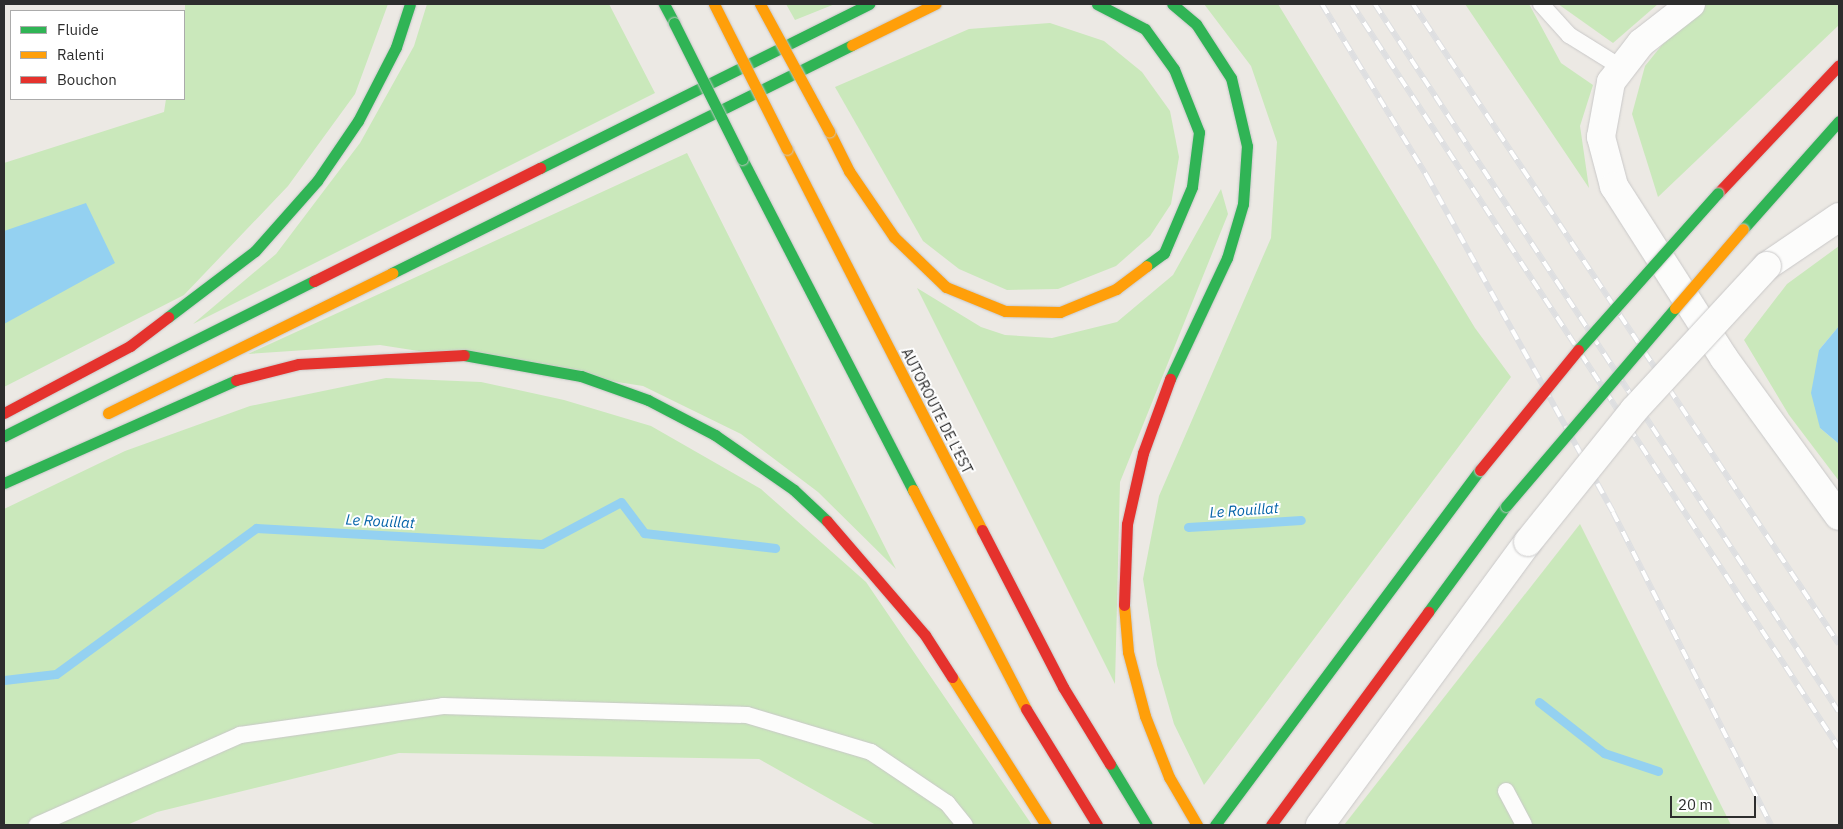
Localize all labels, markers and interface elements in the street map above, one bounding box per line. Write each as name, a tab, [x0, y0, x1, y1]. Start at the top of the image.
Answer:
legend	[10, 10, 185, 100]
text: Fluide	[57, 20, 99, 39]
text: Ralenti	[57, 45, 104, 64]
text: Bouchon	[57, 70, 117, 89]
street label: AUTOROUTE DE L’EST	[898, 346, 976, 476]
water label: Le Rouillat	[1209, 499, 1279, 521]
water label: Le Rouillat	[345, 510, 415, 532]
scale bar	[1673, 786, 1759, 818]
text: 20 m	[1678, 795, 1713, 814]

